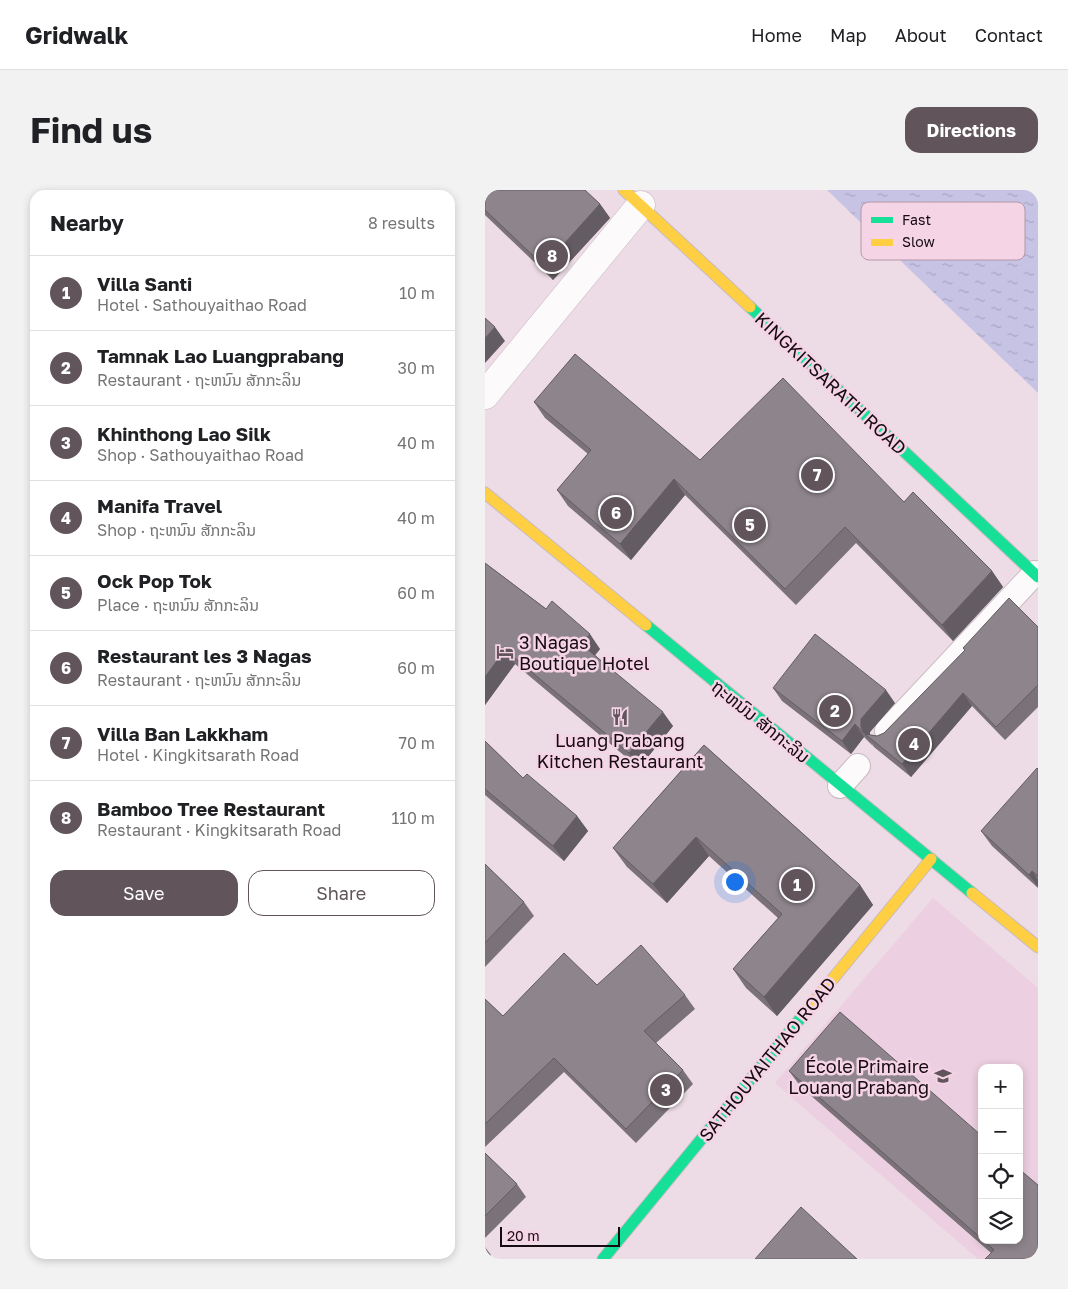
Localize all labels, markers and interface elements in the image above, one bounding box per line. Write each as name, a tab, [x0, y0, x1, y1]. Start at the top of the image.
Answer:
text: Gridwalk	[25, 20, 129, 49]
text: Home	[751, 24, 802, 46]
text: Map	[830, 24, 867, 46]
text: About	[895, 24, 947, 46]
text: Contact	[975, 24, 1043, 46]
button: Directions	[905, 107, 1038, 153]
text: Find us	[30, 109, 152, 151]
legend	[861, 202, 1025, 260]
text: Nearby	[50, 210, 124, 236]
text: Fast	[902, 211, 931, 228]
text: 8 results	[368, 213, 435, 233]
text: Slow	[902, 233, 935, 250]
pin: 8	[536, 237, 568, 275]
text: Villa Santi	[97, 272, 192, 295]
text: 1	[62, 283, 70, 303]
text: 10 m	[399, 283, 435, 303]
text: Hotel · Sathouyaithao Road	[97, 295, 307, 315]
street label: KINGKITSARATH ROAD	[751, 307, 911, 459]
text: Tamnak Lao Luangprabang	[97, 344, 344, 367]
text: 2	[61, 358, 71, 378]
text: 30 m	[398, 358, 435, 378]
text: Restaurant · ຖະຫນົນ ສັກກະລິນ	[97, 370, 301, 390]
text: Khinthong Lao Silk	[97, 422, 271, 445]
text: 3	[61, 433, 71, 453]
text: 40 m	[397, 433, 435, 453]
text: Shop · Sathouyaithao Road	[97, 445, 304, 465]
pin: 7	[801, 456, 833, 494]
text: Manifa Travel	[97, 494, 222, 517]
pin: 6	[600, 494, 632, 532]
pin: 5	[734, 506, 766, 544]
text: 4	[61, 508, 71, 528]
text: 40 m	[397, 508, 435, 528]
text: Shop · ຖະຫນົນ ສັກກະລິນ	[97, 520, 256, 540]
text: Ock Pop Tok	[97, 569, 212, 592]
text: 5	[61, 583, 71, 603]
text: 60 m	[397, 583, 435, 603]
text: Place · ຖະຫນົນ ສັກກະລິນ	[97, 595, 259, 615]
place label: 3 Nagas Boutique Hotel	[519, 631, 650, 674]
hotel icon: 3 Nagas Boutique Hotel	[495, 642, 515, 662]
text: Restaurant les 3 Nagas	[97, 644, 312, 667]
text: 6	[61, 658, 71, 678]
text: 60 m	[397, 658, 435, 678]
text: Restaurant · ຖະຫນົນ ສັກກະລິນ	[97, 670, 301, 690]
street label: ຖະຫນົນ ສັກກະລິນ	[707, 675, 815, 767]
pin: 2	[819, 692, 851, 730]
restaurant icon: Luang Prabang Kitchen Restaurant	[610, 707, 630, 727]
text: Villa Ban Lakkham	[97, 722, 268, 745]
pin: 4	[898, 725, 930, 763]
place label: Luang Prabang Kitchen Restaurant	[537, 729, 703, 772]
text: 7	[62, 733, 70, 753]
text: 70 m	[398, 733, 435, 753]
text: Hotel · Kingkitsarath Road	[97, 745, 299, 765]
text: Bamboo Tree Restaurant	[97, 797, 325, 820]
text: 8	[61, 808, 71, 828]
text: 110 m	[391, 808, 435, 828]
text: Restaurant · Kingkitsarath Road	[97, 820, 341, 840]
pin: 1	[781, 866, 813, 904]
your location	[722, 869, 748, 895]
button: Save	[50, 870, 238, 916]
button: Share	[248, 870, 435, 916]
street label: SATHOUYAITHAO ROAD	[694, 972, 840, 1146]
place label: École Primaire Louang Prabang	[788, 1055, 929, 1098]
map controls	[978, 1064, 1023, 1244]
button: +	[978, 1064, 1023, 1109]
school or university icon: École Primaire Louang Prabang	[933, 1066, 953, 1086]
pin: 3	[650, 1071, 682, 1109]
button: −	[978, 1109, 1023, 1154]
button: locate	[978, 1154, 1023, 1199]
button: layers	[978, 1199, 1023, 1244]
scale bar	[500, 1224, 620, 1247]
text: 20 m	[507, 1227, 540, 1244]

